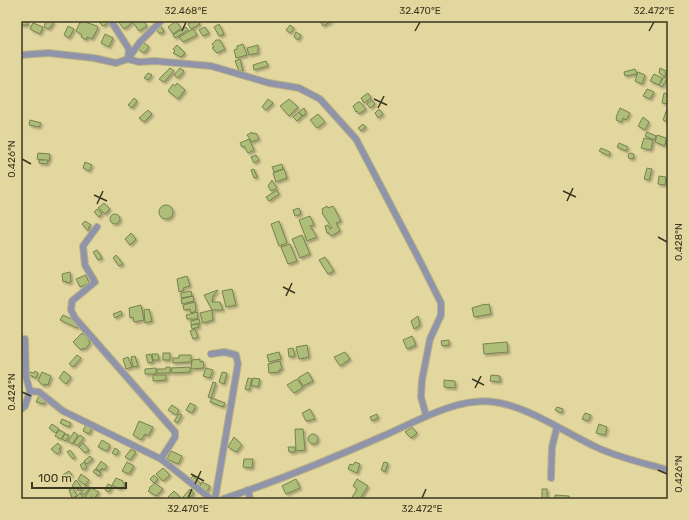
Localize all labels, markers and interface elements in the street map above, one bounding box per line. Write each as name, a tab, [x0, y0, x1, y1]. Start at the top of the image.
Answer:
text: 32.468°E	[165, 5, 207, 17]
text: 32.470°E	[399, 5, 441, 17]
text: 32.472°E	[633, 5, 675, 17]
text: 0.426°N	[6, 140, 18, 178]
text: 0.428°N	[673, 223, 685, 261]
text: 0.424°N	[6, 373, 18, 411]
text: 0.426°N	[673, 455, 685, 493]
scale bar	[32, 464, 126, 490]
text: 100 m	[38, 471, 72, 485]
text: 32.470°E	[167, 503, 209, 515]
text: 32.472°E	[401, 503, 443, 515]

